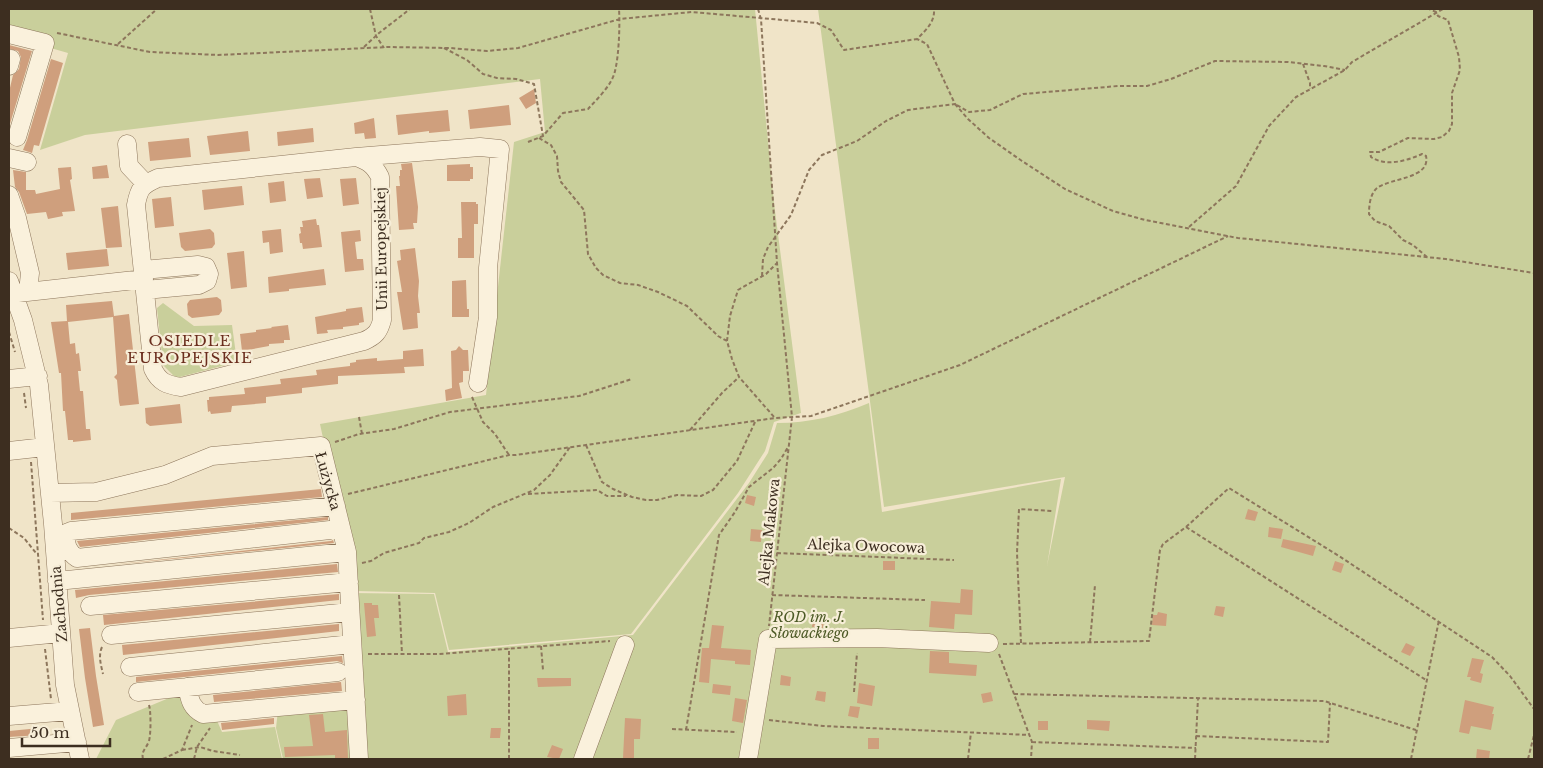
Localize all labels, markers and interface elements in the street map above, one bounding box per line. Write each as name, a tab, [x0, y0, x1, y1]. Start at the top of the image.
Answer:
street label: Unii Europejskiej	[371, 187, 391, 311]
district label: OSIEDLE EUROPEJSKIE	[127, 331, 253, 367]
street label: Łużycka	[311, 450, 345, 513]
street label: Alejka Makowa	[754, 477, 784, 587]
street label: Alejka Owocowa	[806, 535, 925, 557]
street label: Zachodnia	[47, 565, 71, 643]
park label: ROD im. J. Słowackiego	[769, 608, 849, 642]
scale bar	[22, 716, 110, 748]
text: 50 m	[30, 723, 70, 742]

